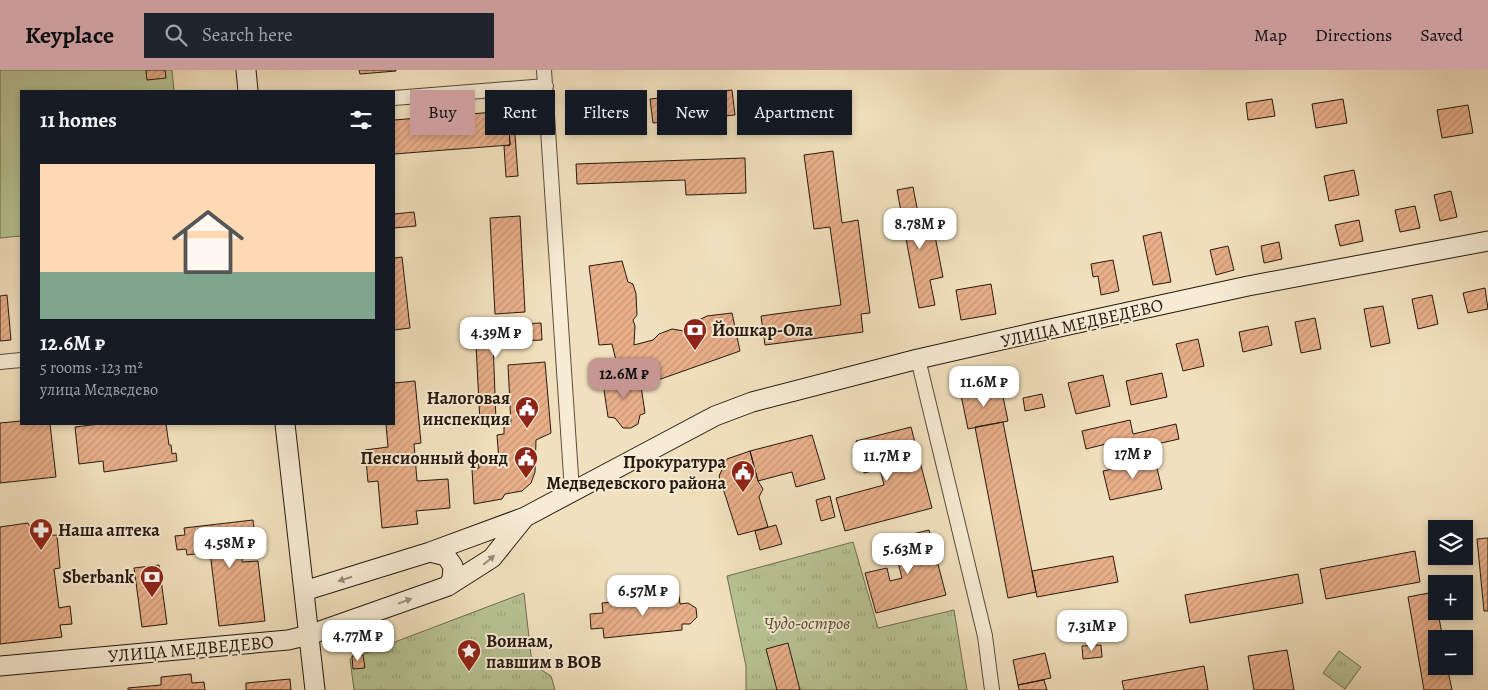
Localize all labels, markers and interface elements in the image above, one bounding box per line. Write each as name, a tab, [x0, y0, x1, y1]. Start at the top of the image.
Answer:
search box	[144, 13, 494, 58]
text: Keyplace	[25, 19, 114, 51]
icon: search	[162, 21, 190, 49]
text: Search here	[202, 22, 292, 48]
text: Map	[1254, 23, 1287, 47]
text: Directions	[1315, 23, 1392, 47]
text: Saved	[1420, 23, 1463, 47]
chip: Buy	[410, 90, 475, 135]
chip: Rent	[485, 90, 555, 135]
chip: Filters	[565, 90, 647, 135]
chip: New	[657, 90, 727, 135]
chip: Apartment	[737, 90, 852, 135]
text: 11 homes	[40, 106, 117, 134]
icon: filters	[347, 106, 375, 134]
icon: home	[163, 197, 253, 287]
pin: 8.78M ₽	[874, 208, 966, 250]
text: 8.78M ₽	[895, 213, 945, 235]
street label: УЛИЦА МЕДВЕДЕВО	[998, 293, 1166, 353]
pin: 4.39M ₽	[450, 316, 542, 359]
bank icon: Йошкар-Ола	[682, 317, 708, 351]
place label: Йошкар-Ола	[712, 318, 814, 342]
text: 4.39M ₽	[471, 322, 521, 344]
text: 12.6M ₽	[40, 329, 105, 357]
text: 5 rooms · 123 m²	[40, 357, 143, 379]
pin: 12.6M ₽	[578, 358, 670, 400]
text: 12.6M ₽	[599, 363, 649, 385]
pin: 11.6M ₽	[938, 366, 1030, 408]
text: 11.6M ₽	[960, 371, 1008, 393]
text: улица Медведево	[40, 379, 158, 401]
place label: Налоговая инспекция	[423, 386, 510, 431]
public building icon: Налоговая инспекция	[514, 395, 540, 429]
pin: 17M ₽	[1098, 438, 1168, 480]
pin: 11.7M ₽	[841, 440, 933, 482]
text: 17M ₽	[1115, 443, 1151, 465]
public building icon: Пенсионный фонд	[513, 445, 539, 479]
text: 11.7M ₽	[863, 445, 911, 467]
place label: Пенсионный фонд	[360, 446, 508, 470]
place label: Прокуратура Медведевского района	[546, 450, 726, 495]
public building icon: Прокуратура Медведевского района	[730, 459, 756, 493]
pharmacy icon: Наша аптека	[28, 517, 54, 551]
place label: Наша аптека	[58, 518, 160, 542]
map controls	[1428, 520, 1473, 675]
button: layers	[1428, 520, 1473, 565]
pin: 4.58M ₽	[184, 526, 276, 569]
text: 4.58M ₽	[205, 532, 255, 554]
pin: 5.63M ₽	[862, 532, 954, 575]
text: 5.63M ₽	[883, 538, 933, 560]
one-way arrow	[482, 554, 495, 565]
bank icon: Sberbank	[139, 564, 165, 598]
place label: Sberbank	[62, 565, 135, 589]
pin: 6.57M ₽	[597, 574, 689, 617]
button: +	[1428, 575, 1473, 620]
one-way arrow	[338, 576, 353, 584]
text: 6.57M ₽	[618, 580, 668, 602]
one-way arrow	[397, 597, 412, 604]
pin: 7.31M ₽	[1046, 610, 1138, 652]
park label: Чудо-остров	[764, 611, 850, 635]
text: 7.31M ₽	[1068, 615, 1116, 637]
pin: 4.77M ₽	[312, 620, 404, 662]
text: 4.77M ₽	[333, 625, 383, 647]
place label: Воинам, павшим в ВОВ	[486, 629, 601, 674]
street label: УЛИЦА МЕДВЕДЕВО	[107, 630, 275, 668]
button: −	[1428, 630, 1473, 675]
place icon: Воинам, павшим в ВОВ	[456, 638, 482, 672]

